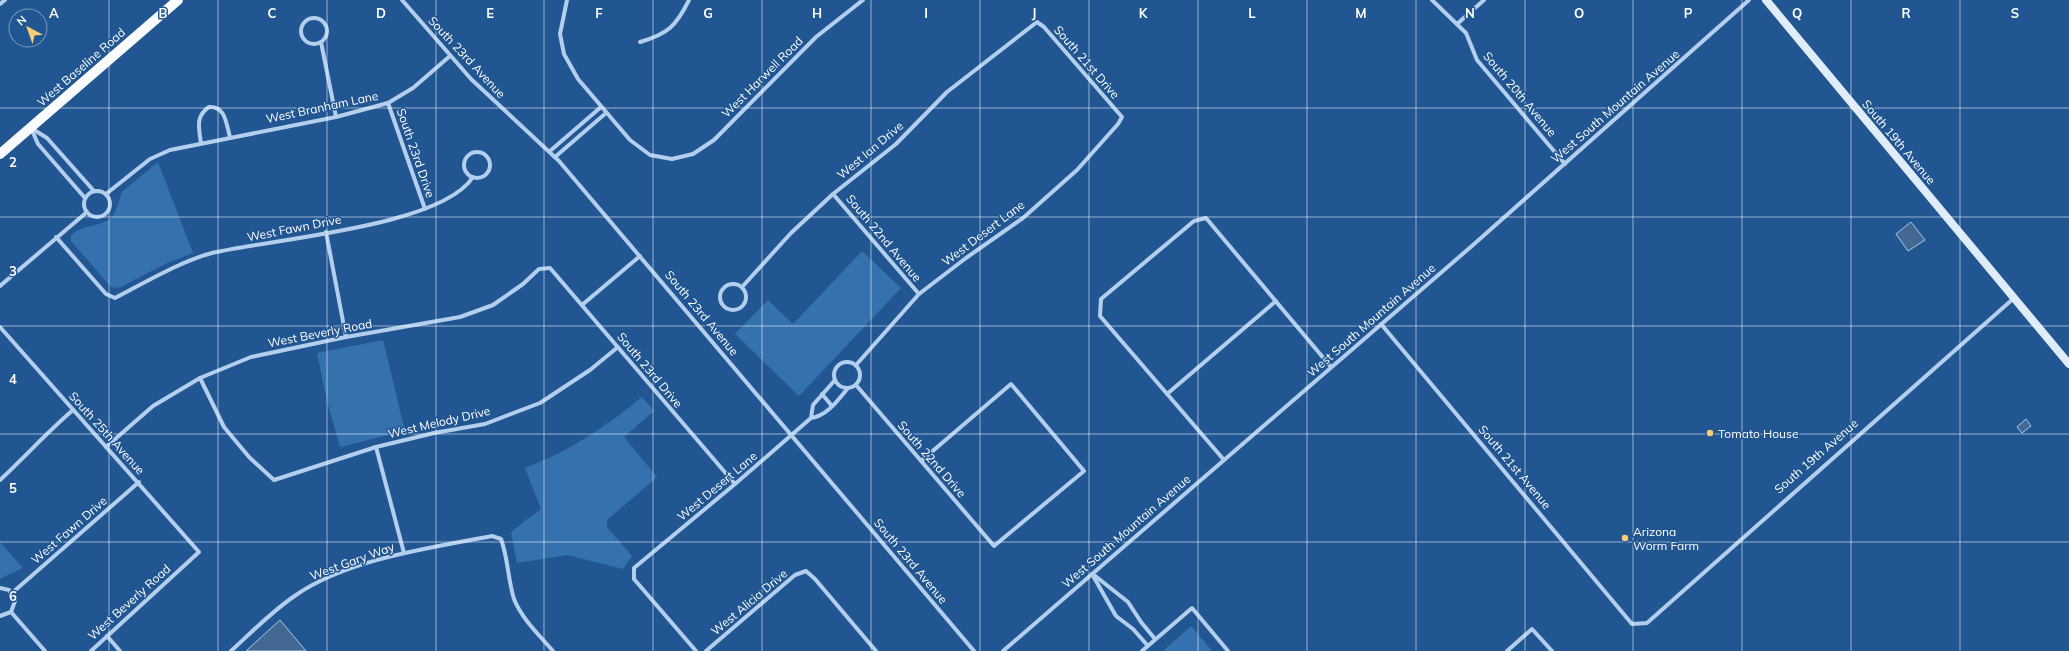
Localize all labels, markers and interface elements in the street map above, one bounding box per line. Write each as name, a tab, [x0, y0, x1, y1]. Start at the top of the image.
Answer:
text: A	[49, 5, 59, 21]
text: B	[159, 5, 168, 21]
text: C	[268, 5, 277, 21]
text: D	[376, 5, 386, 21]
text: E	[486, 5, 494, 21]
text: F	[595, 5, 603, 21]
text: G	[703, 5, 713, 21]
text: H	[812, 5, 822, 21]
text: I	[924, 5, 928, 21]
text: J	[1032, 5, 1036, 21]
text: K	[1139, 5, 1149, 21]
text: L	[1248, 5, 1256, 21]
text: M	[1355, 5, 1367, 21]
text: N	[1465, 5, 1475, 21]
text: O	[1574, 5, 1584, 21]
text: P	[1684, 5, 1693, 21]
text: Q	[1792, 5, 1802, 21]
text: R	[1901, 5, 1911, 21]
text: S	[2011, 5, 2019, 21]
north arrow	[8, 8, 48, 48]
text: N	[14, 12, 29, 28]
street label: South 23rd Avenue	[425, 13, 509, 101]
street label: South 21st Drive	[1051, 22, 1123, 102]
street label: West Baseline Road	[34, 25, 128, 109]
street label: West Harwell Road	[718, 33, 806, 121]
street label: West South Mountain Avenue	[1548, 46, 1682, 166]
street label: South 20th Avenue	[1480, 49, 1560, 139]
street label: West Branham Lane	[265, 88, 379, 126]
street label: South 19th Avenue	[1859, 97, 1939, 187]
street label: South 23rd Drive	[394, 106, 438, 200]
street label: West Ian Drive	[834, 118, 906, 182]
text: 2	[9, 154, 17, 170]
street label: South 22nd Avenue	[843, 191, 925, 285]
street label: West Desert Lane	[939, 197, 1027, 269]
street label: West Fawn Drive	[246, 212, 342, 244]
street label: West South Mountain Avenue	[1304, 260, 1438, 380]
text: 3	[9, 263, 17, 279]
street label: South 23rd Avenue	[662, 267, 742, 359]
street label: West Beverly Road	[267, 316, 373, 350]
street label: South 23rd Drive	[614, 329, 686, 411]
text: 4	[9, 371, 17, 387]
street label: South 25th Avenue	[66, 389, 148, 477]
street label: West Melody Drive	[386, 403, 492, 441]
street label: South 19th Avenue	[1771, 416, 1861, 496]
street label: South 22nd Drive	[895, 418, 969, 500]
street label: South 21st Avenue	[1475, 422, 1555, 512]
place label: Tomato House	[1718, 426, 1799, 441]
marker: Tomato House	[1705, 428, 1715, 438]
street label: West Desert Lane	[674, 448, 760, 524]
street label: West South Mountain Avenue	[1059, 471, 1193, 591]
text: 5	[9, 480, 17, 496]
street label: West Fawn Drive	[28, 493, 110, 567]
street label: South 23rd Avenue	[871, 515, 951, 607]
place label: Arizona Worm Farm	[1633, 524, 1699, 553]
marker: Arizona Worm Farm	[1620, 533, 1630, 543]
street label: West Gary Way	[308, 539, 397, 583]
street label: West Beverly Road	[85, 561, 173, 643]
street label: West Alicia Drive	[708, 566, 790, 638]
text: 6	[9, 588, 17, 604]

